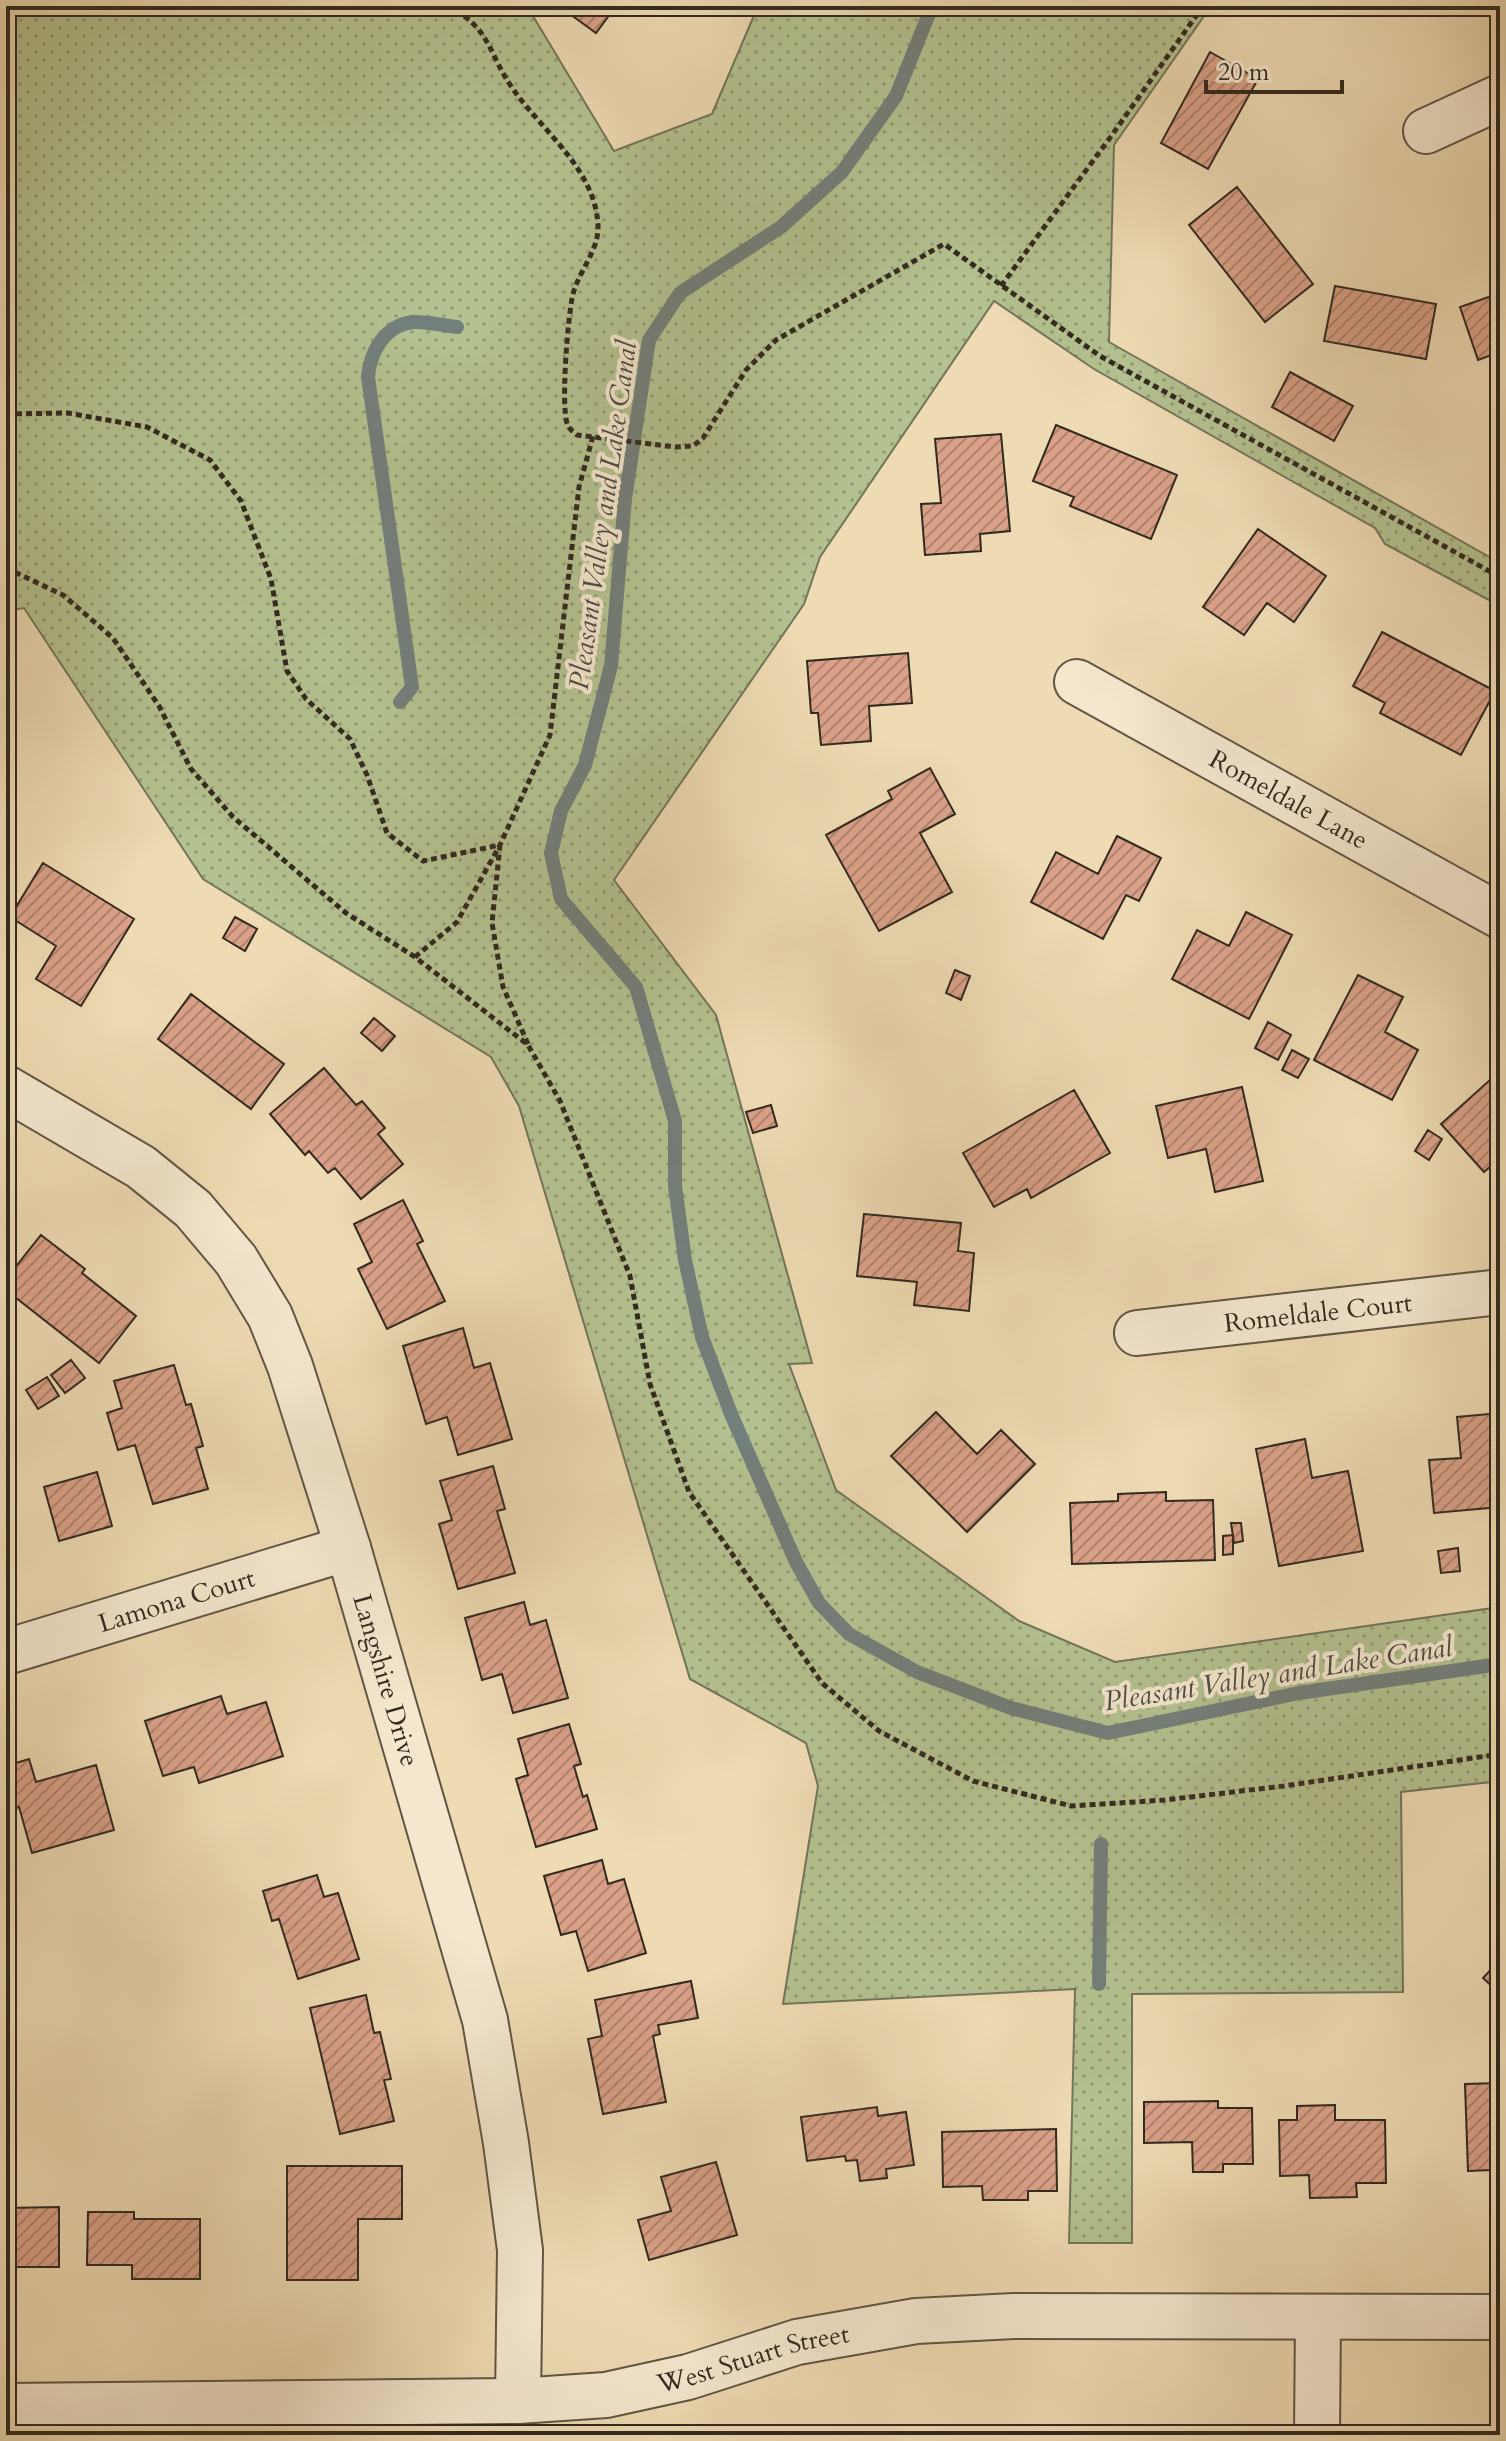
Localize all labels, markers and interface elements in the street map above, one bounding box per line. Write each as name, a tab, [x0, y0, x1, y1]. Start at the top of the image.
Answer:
scale bar	[1206, 44, 1342, 94]
text: 20 m	[1218, 56, 1270, 89]
water label: Pleasant Valley and Lake Canal	[560, 337, 646, 692]
street label: Romeldale Lane	[1203, 742, 1374, 858]
street label: Romeldale Court	[1222, 1285, 1414, 1341]
street label: Lamona Court	[94, 1560, 259, 1641]
street label: Langshire Drive	[344, 1590, 427, 1771]
water label: Pleasant Valley and Lake Canal	[1101, 1627, 1456, 1720]
street label: West Stuart Street	[653, 2316, 852, 2402]

